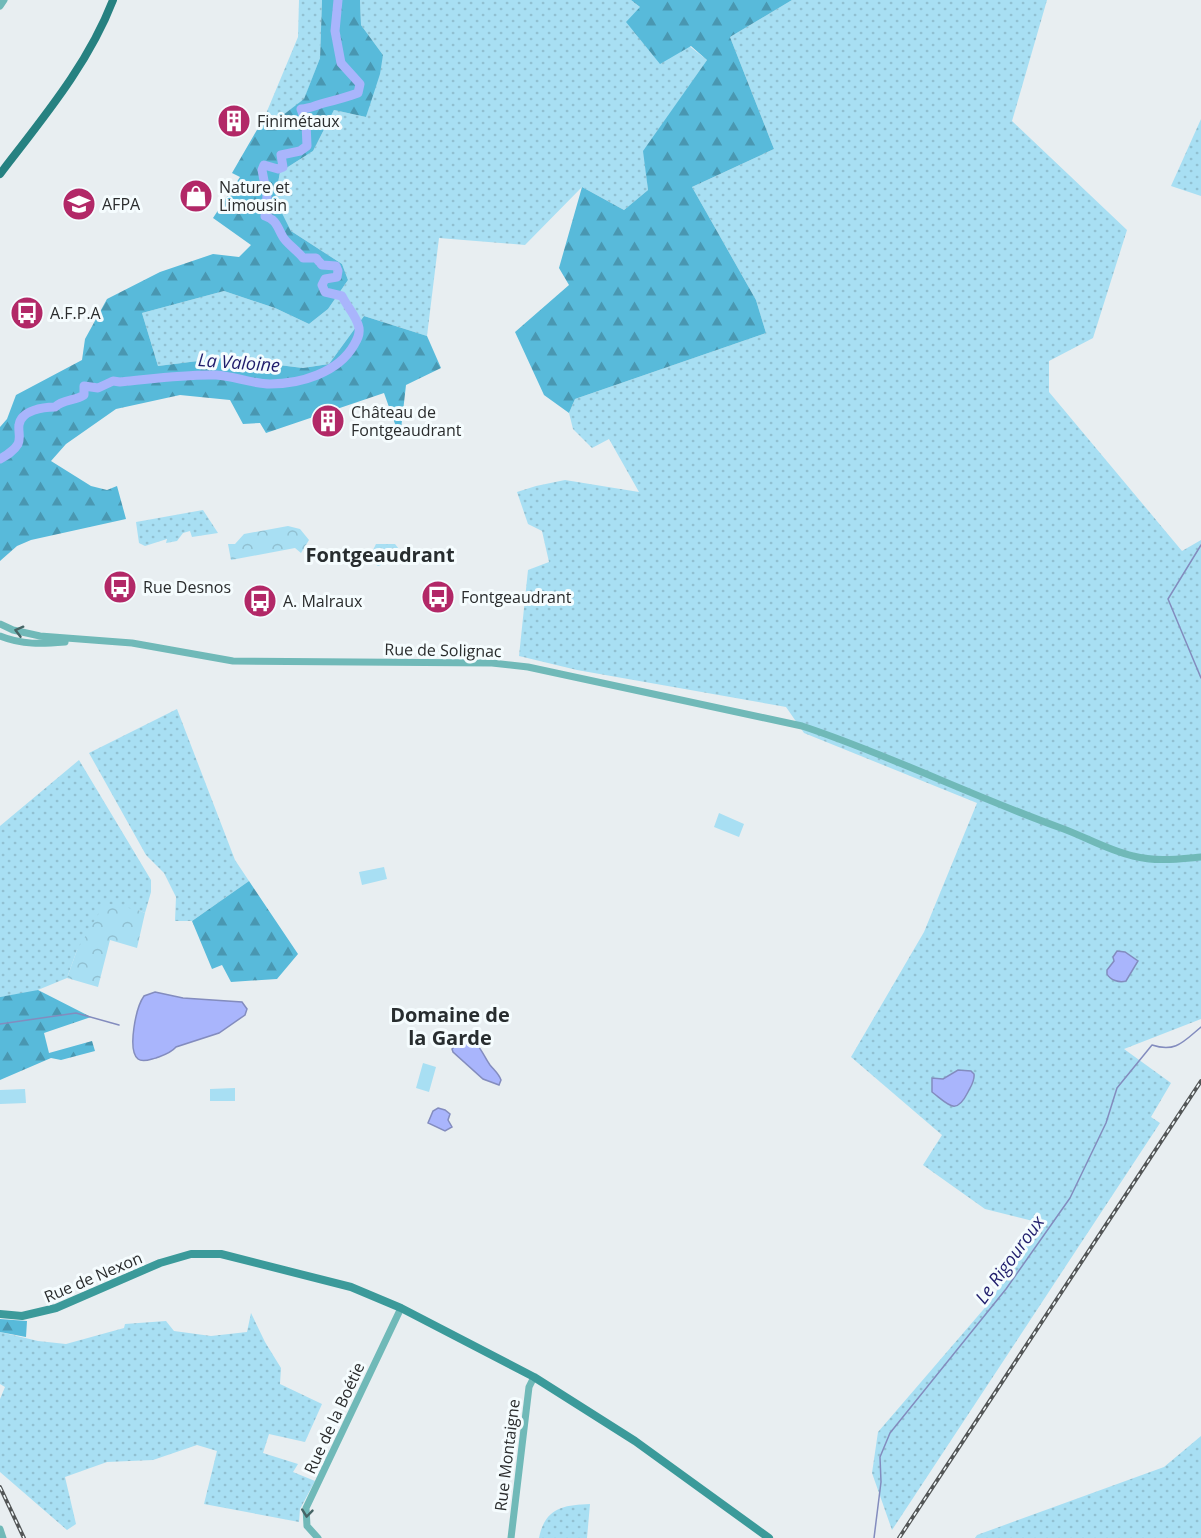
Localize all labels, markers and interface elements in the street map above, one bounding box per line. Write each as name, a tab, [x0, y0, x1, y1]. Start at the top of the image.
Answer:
building icon: Finimétaux	[216, 103, 252, 139]
place label: Finimétaux	[257, 110, 340, 132]
place label: Nature et Limousin	[219, 176, 290, 216]
shop icon: Nature et Limousin	[178, 178, 214, 214]
school or university icon: AFPA	[61, 186, 97, 222]
place label: AFPA	[102, 193, 141, 215]
bus stop icon: A.F.P.A	[9, 295, 45, 331]
place label: A.F.P.A	[50, 302, 102, 324]
water label: La Valoine	[197, 347, 281, 377]
place label: Château de Fontgeaudrant	[351, 401, 462, 441]
building icon: Château de Fontgeaudrant	[310, 403, 346, 439]
district label: Fontgeaudrant	[305, 541, 455, 568]
bus stop icon: Rue Desnos	[102, 569, 138, 605]
place label: Rue Desnos	[143, 576, 231, 598]
bus stop icon: Fontgeaudrant	[420, 579, 456, 615]
bus stop icon: A. Malraux	[242, 583, 278, 619]
place label: Fontgeaudrant	[461, 586, 572, 608]
place label: A. Malraux	[283, 590, 363, 612]
one-way arrow	[14, 626, 25, 638]
street label: Rue de Solignac	[384, 638, 502, 662]
district label: Domaine de la Garde	[390, 1001, 510, 1051]
water label: Le Rigouroux	[969, 1210, 1050, 1308]
street label: Rue de Nexon	[41, 1246, 145, 1308]
street label: Rue de la Boétie	[299, 1359, 369, 1477]
street label: Rue Montaigne	[489, 1398, 525, 1512]
one-way arrow	[302, 1508, 314, 1518]

